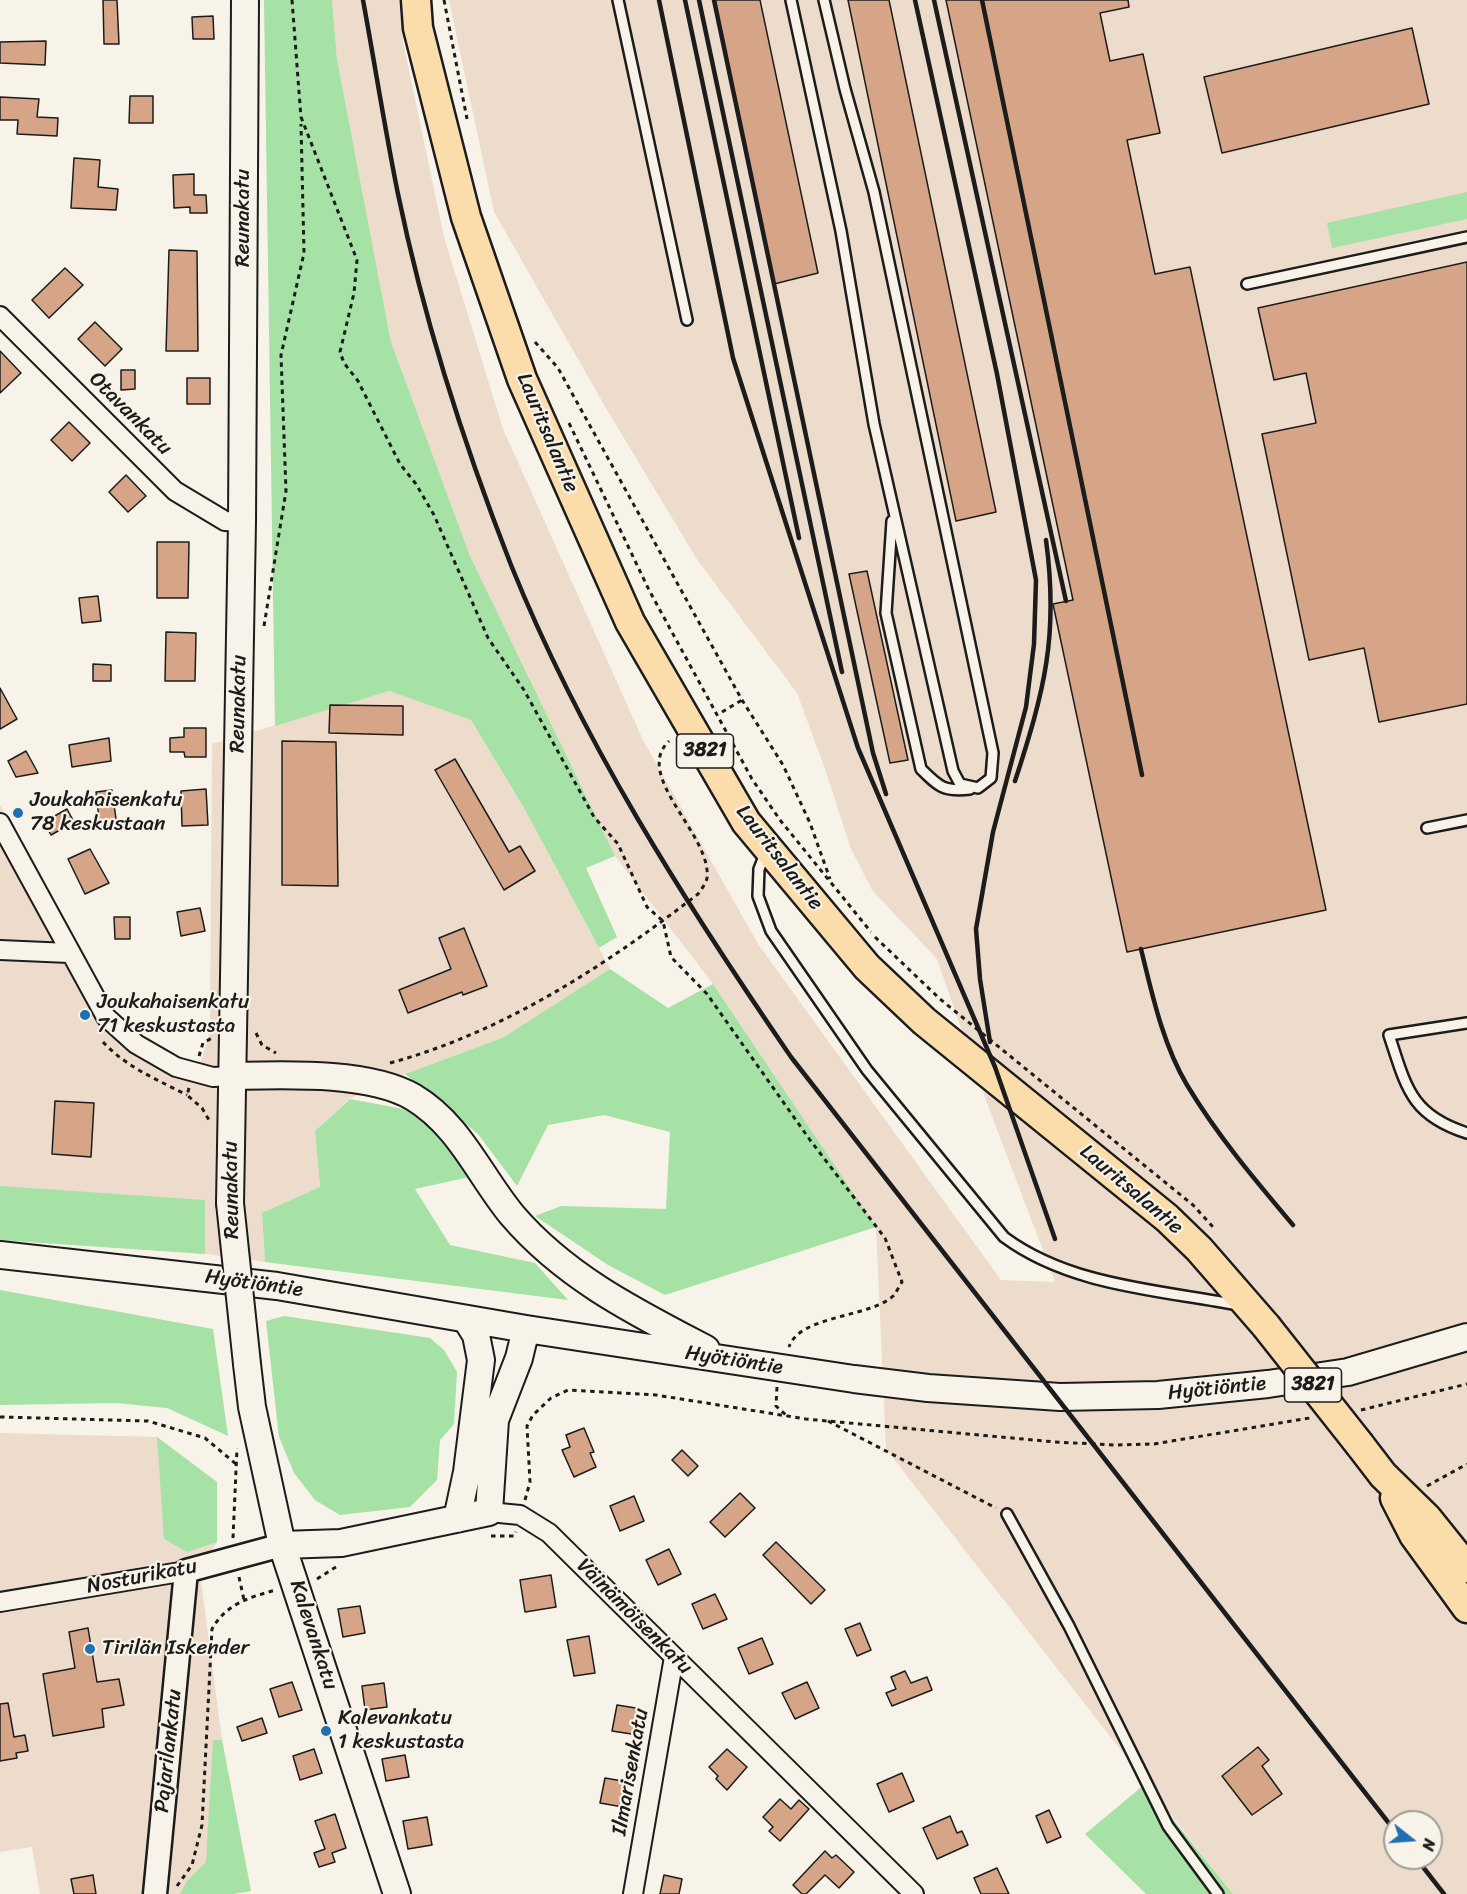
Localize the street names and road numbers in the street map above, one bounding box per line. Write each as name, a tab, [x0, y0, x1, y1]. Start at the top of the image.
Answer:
street label: Reunakatu	[231, 169, 257, 267]
street label: Otavankatu	[83, 367, 177, 461]
street label: Lauritsalantie	[511, 370, 583, 496]
street label: Reunakatu	[226, 655, 252, 753]
road number: 3821	[676, 734, 734, 768]
street label: Lauritsalantie	[730, 800, 828, 916]
street label: Lauritsalantie	[1074, 1139, 1188, 1241]
street label: Reunakatu	[219, 1141, 245, 1239]
street label: Hyötiöntie	[203, 1265, 305, 1303]
street label: Hyötiöntie	[683, 1341, 785, 1381]
road number: 3821	[1284, 1368, 1342, 1402]
street label: Hyötiöntie	[1167, 1371, 1267, 1407]
street label: Nosturikatu	[85, 1554, 199, 1600]
street label: Väinämöisenkatu	[571, 1554, 697, 1680]
street label: Kalevankatu	[283, 1577, 343, 1693]
street label: Pajarilankatu	[150, 1688, 188, 1814]
street label: Ilmarisenkatu	[607, 1706, 655, 1838]

